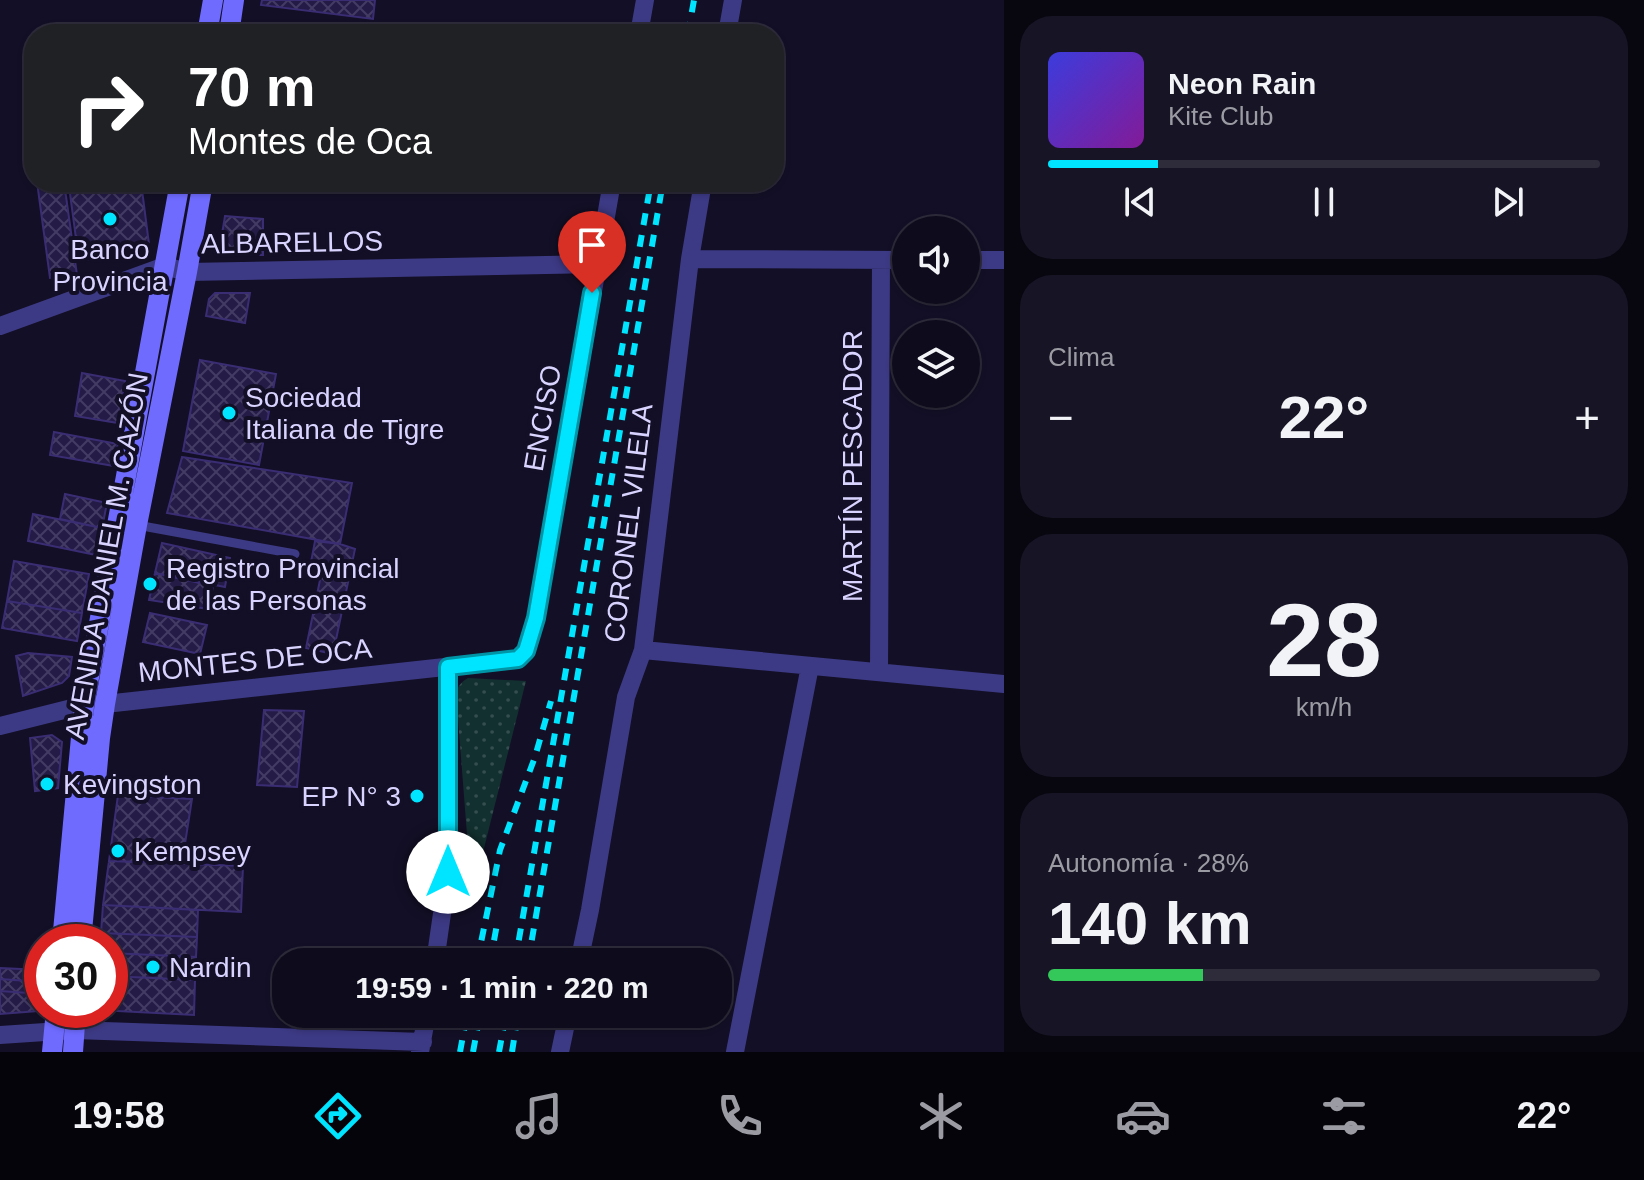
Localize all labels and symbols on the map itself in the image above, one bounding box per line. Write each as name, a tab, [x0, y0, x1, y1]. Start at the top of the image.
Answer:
marker: Banco Provincia	[101, 210, 119, 228]
pin	[558, 211, 626, 293]
street label: ALBARELLOS	[201, 225, 383, 260]
place label: Banco Provincia	[52, 234, 168, 297]
street label: MARTÍN PESCADOR	[837, 330, 868, 602]
street label: ENCISO	[518, 363, 567, 474]
street label: AVENIDA DANIEL M. CAZÓN	[59, 370, 154, 742]
place label: Sociedad Italiana de Tigre	[245, 382, 444, 445]
street label: CORONEL VILELA	[598, 402, 659, 644]
marker: Sociedad Italiana de Tigre	[220, 404, 238, 422]
place label: Registro Provincial de las Personas	[166, 553, 399, 616]
marker: Registro Provincial de las Personas	[141, 575, 159, 593]
street label: MONTES DE OCA	[137, 633, 374, 688]
place label: Kevingston	[63, 769, 202, 800]
marker: Kevingston	[38, 775, 56, 793]
place label: EP N° 3	[302, 781, 401, 812]
marker: EP N° 3	[408, 787, 426, 805]
position arrow	[406, 830, 490, 914]
place label: Kempsey	[134, 836, 251, 867]
marker: Kempsey	[109, 842, 127, 860]
speed limit sign: 30	[24, 924, 128, 1028]
place label: Nardin	[169, 952, 251, 983]
marker: Nardin	[144, 958, 162, 976]

